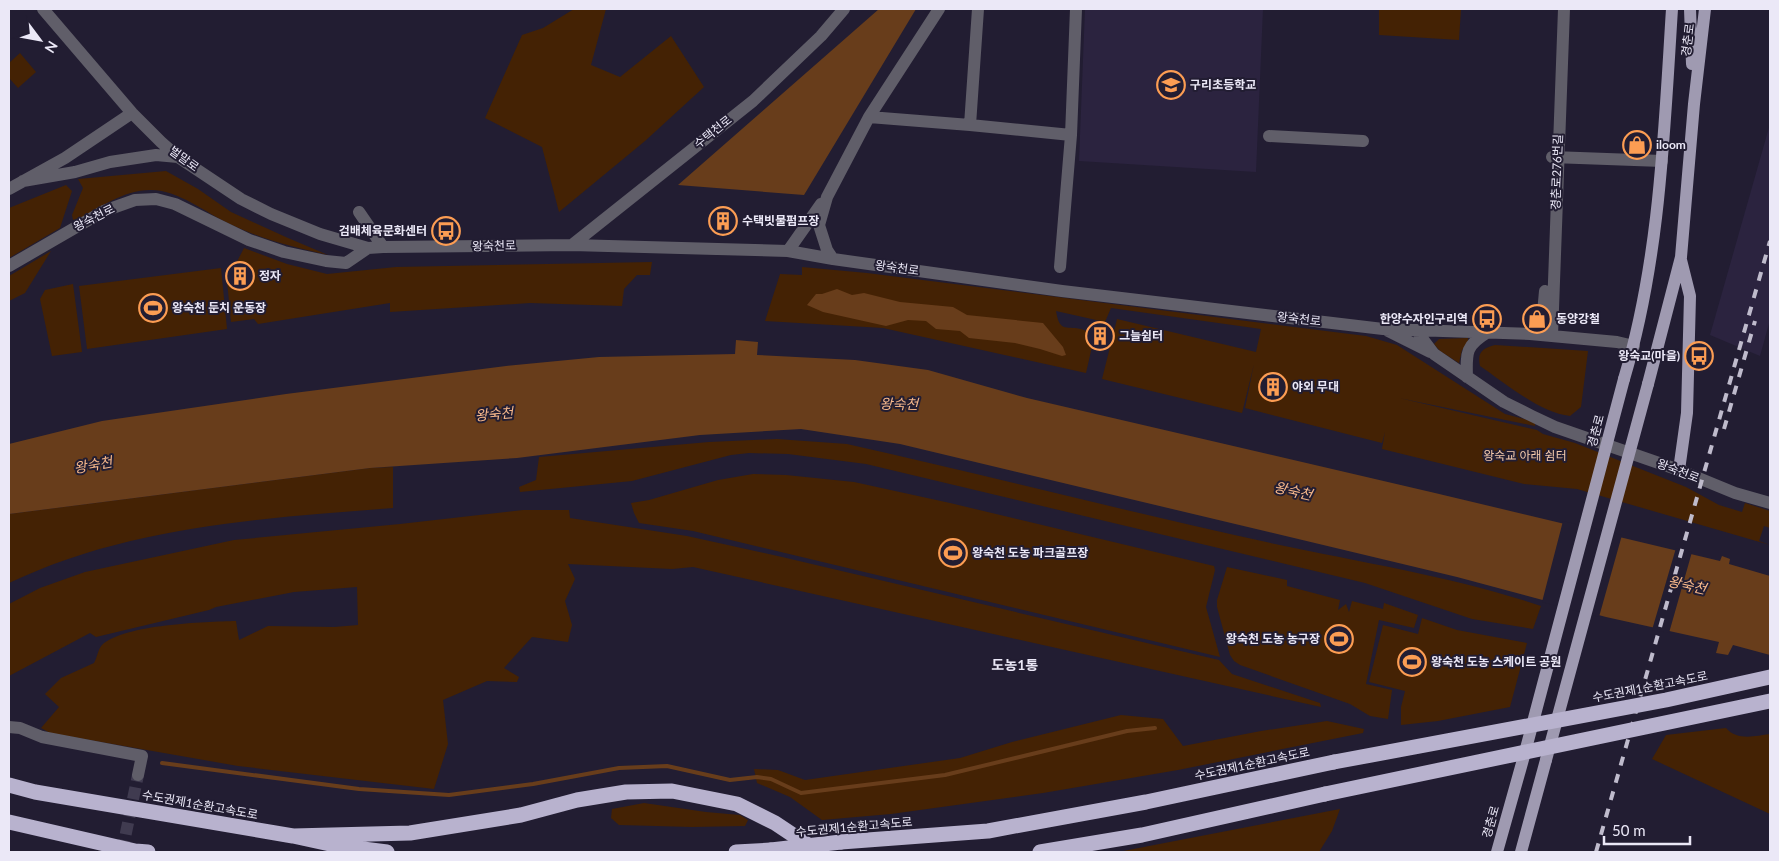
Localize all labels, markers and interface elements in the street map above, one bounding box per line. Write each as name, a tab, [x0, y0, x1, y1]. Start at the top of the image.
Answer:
north arrow	[15, 15, 65, 65]
street label: 경춘로	[1678, 23, 1697, 57]
text: N	[41, 38, 62, 56]
school or university icon: 구리초등학교	[1156, 70, 1186, 100]
place label: 구리초등학교	[1190, 77, 1256, 92]
street label: 수택천로	[691, 112, 735, 151]
shop icon: iloom	[1622, 130, 1652, 160]
street label: 경춘로276번길	[1548, 134, 1565, 210]
place label: iloom	[1656, 137, 1686, 152]
street label: 벌말로	[166, 143, 202, 174]
street label: 왕숙천로	[71, 201, 117, 234]
building icon: 수택빗물펌프장	[708, 206, 738, 236]
place label: 수택빗물펌프장	[742, 213, 819, 228]
bus stop icon: 검배체육문화센터	[431, 216, 461, 246]
place label: 검배체육문화센터	[339, 223, 427, 238]
street label: 왕숙천로	[472, 238, 516, 253]
street label: 왕숙천로	[874, 257, 920, 278]
building icon: 정자	[225, 261, 255, 291]
place label: 정자	[259, 268, 281, 283]
sports icon: 왕숙천 둔치 운동장	[138, 293, 168, 323]
place label: 왕숙천 둔치 운동장	[172, 300, 266, 315]
bus stop icon: 한양수자인구리역	[1472, 304, 1502, 334]
shop icon: 동양강철	[1522, 304, 1552, 334]
street label: 왕숙천로	[1276, 309, 1322, 328]
place label: 한양수자인구리역	[1380, 311, 1468, 326]
place label: 동양강철	[1556, 311, 1600, 326]
building icon: 그늘쉼터	[1085, 321, 1115, 351]
place label: 그늘쉼터	[1119, 328, 1163, 343]
bus stop icon: 왕숙교(마을)	[1684, 341, 1714, 371]
place label: 왕숙교(마을)	[1618, 348, 1680, 363]
building icon: 야외 무대	[1258, 372, 1288, 402]
place label: 야외 무대	[1292, 379, 1339, 394]
water label: 왕숙천	[880, 395, 920, 412]
water label: 왕숙천	[474, 403, 515, 424]
street label: 경춘로	[1584, 413, 1607, 449]
park label: 왕숙교 아래 쉼터	[1483, 448, 1567, 463]
water label: 왕숙천	[72, 453, 115, 476]
street label: 왕숙천로	[1655, 456, 1701, 485]
water label: 왕숙천	[1272, 478, 1315, 503]
sports icon: 왕숙천 도농 파크골프장	[938, 538, 968, 568]
place label: 왕숙천 도농 파크골프장	[972, 545, 1088, 560]
water label: 왕숙천	[1666, 572, 1709, 597]
sports icon: 왕숙천 도농 농구장	[1324, 624, 1354, 654]
place label: 왕숙천 도농 농구장	[1226, 631, 1320, 646]
sports icon: 왕숙천 도농 스케이트 공원	[1397, 647, 1427, 677]
place label: 왕숙천 도농 스케이트 공원	[1431, 654, 1561, 669]
district label: 도농1통	[992, 656, 1038, 673]
street label: 수도권제1순환고속도로	[1591, 668, 1709, 705]
street label: 수도권제1순환고속도로	[1193, 744, 1311, 783]
street label: 수도권제1순환고속도로	[141, 787, 259, 822]
street label: 경춘로	[1479, 804, 1502, 840]
street label: 수도권제1순환고속도로	[795, 814, 913, 839]
scale bar	[1604, 814, 1690, 846]
text: 50 m	[1612, 821, 1646, 839]

